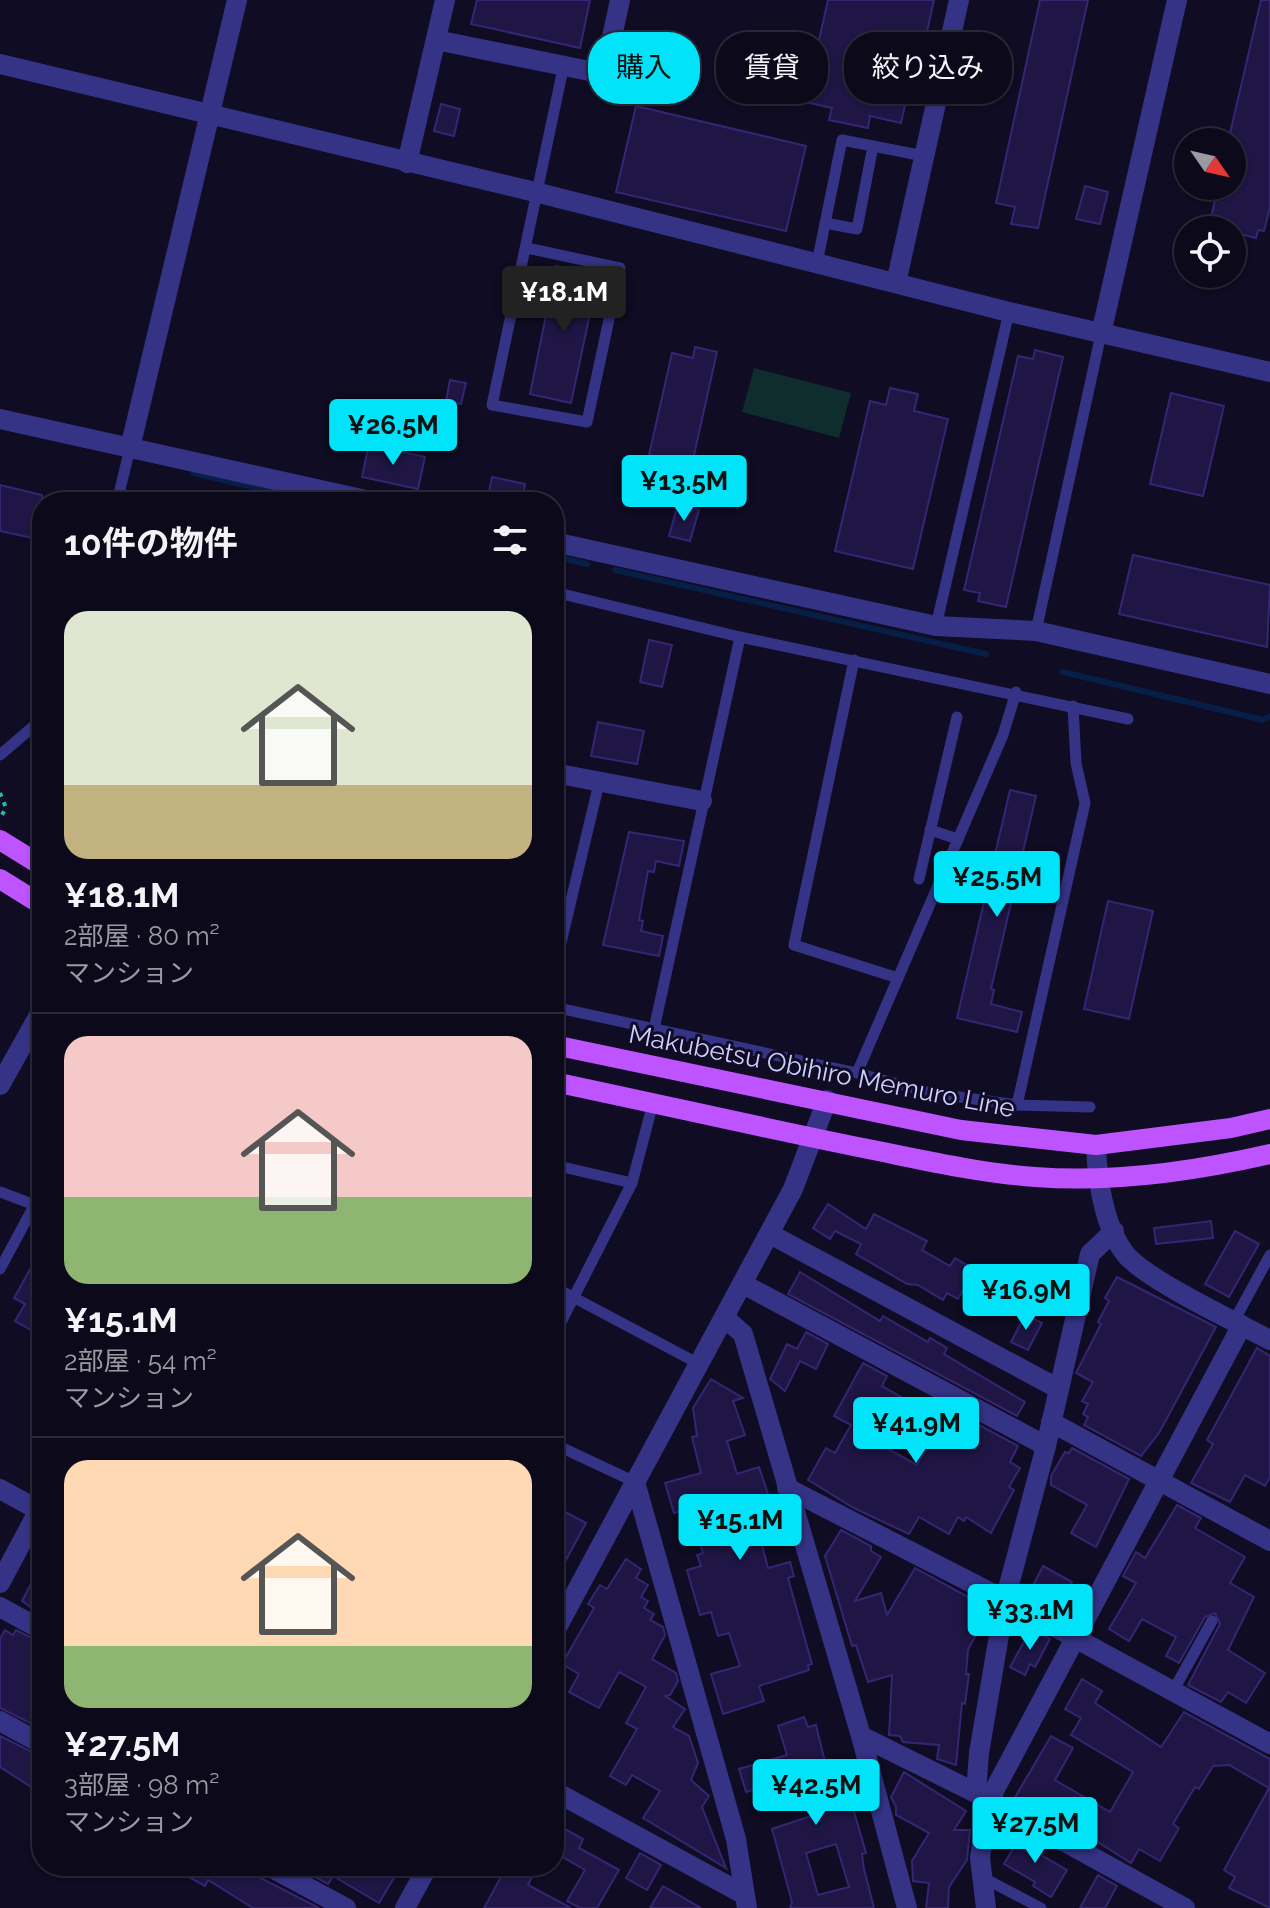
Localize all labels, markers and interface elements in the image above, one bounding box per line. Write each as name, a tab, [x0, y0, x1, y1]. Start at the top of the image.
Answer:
chip: 購入	[588, 32, 700, 104]
chip: 賃貸	[716, 32, 828, 104]
chip: 絞り込み	[844, 32, 1012, 104]
north arrow	[1174, 128, 1246, 200]
map controls	[1174, 128, 1246, 288]
button: locate	[1174, 216, 1246, 288]
pin: ¥18.1M	[499, 266, 629, 334]
text: ¥18.1M	[520, 277, 608, 307]
pin: ¥26.5M	[328, 399, 458, 467]
text: ¥26.5M	[347, 410, 439, 440]
pin: ¥13.5M	[619, 455, 749, 523]
text: ¥13.5M	[640, 466, 728, 496]
icon: filters	[488, 518, 532, 562]
text: 10件の物件	[64, 523, 238, 563]
icon: home	[226, 663, 370, 807]
pin: ¥25.5M	[932, 851, 1062, 919]
text: ¥25.5M	[952, 862, 1042, 892]
text: ¥18.1M	[64, 875, 179, 915]
text: 2部屋 · 80 m²	[64, 921, 220, 951]
text: マンション	[64, 958, 194, 988]
street label: Makubetsu Obihiro Memuro Line	[626, 1019, 1018, 1123]
icon: home	[226, 1088, 370, 1232]
pin: ¥16.9M	[961, 1264, 1091, 1332]
text: ¥16.9M	[981, 1275, 1071, 1305]
text: ¥15.1M	[64, 1300, 178, 1340]
text: 2部屋 · 54 m²	[64, 1346, 217, 1376]
text: マンション	[64, 1383, 194, 1413]
pin: ¥41.9M	[851, 1397, 981, 1465]
text: ¥41.9M	[871, 1408, 961, 1438]
pin: ¥15.1M	[675, 1494, 805, 1562]
text: ¥15.1M	[697, 1505, 783, 1535]
icon: home	[226, 1512, 370, 1656]
pin: ¥33.1M	[965, 1584, 1095, 1652]
text: ¥33.1M	[986, 1595, 1074, 1625]
text: ¥27.5M	[64, 1724, 180, 1764]
pin: ¥42.5M	[751, 1759, 881, 1827]
text: 3部屋 · 98 m²	[64, 1770, 219, 1800]
text: ¥42.5M	[771, 1770, 861, 1800]
pin: ¥27.5M	[970, 1797, 1100, 1865]
text: マンション	[64, 1807, 194, 1837]
text: ¥27.5M	[990, 1808, 1080, 1838]

